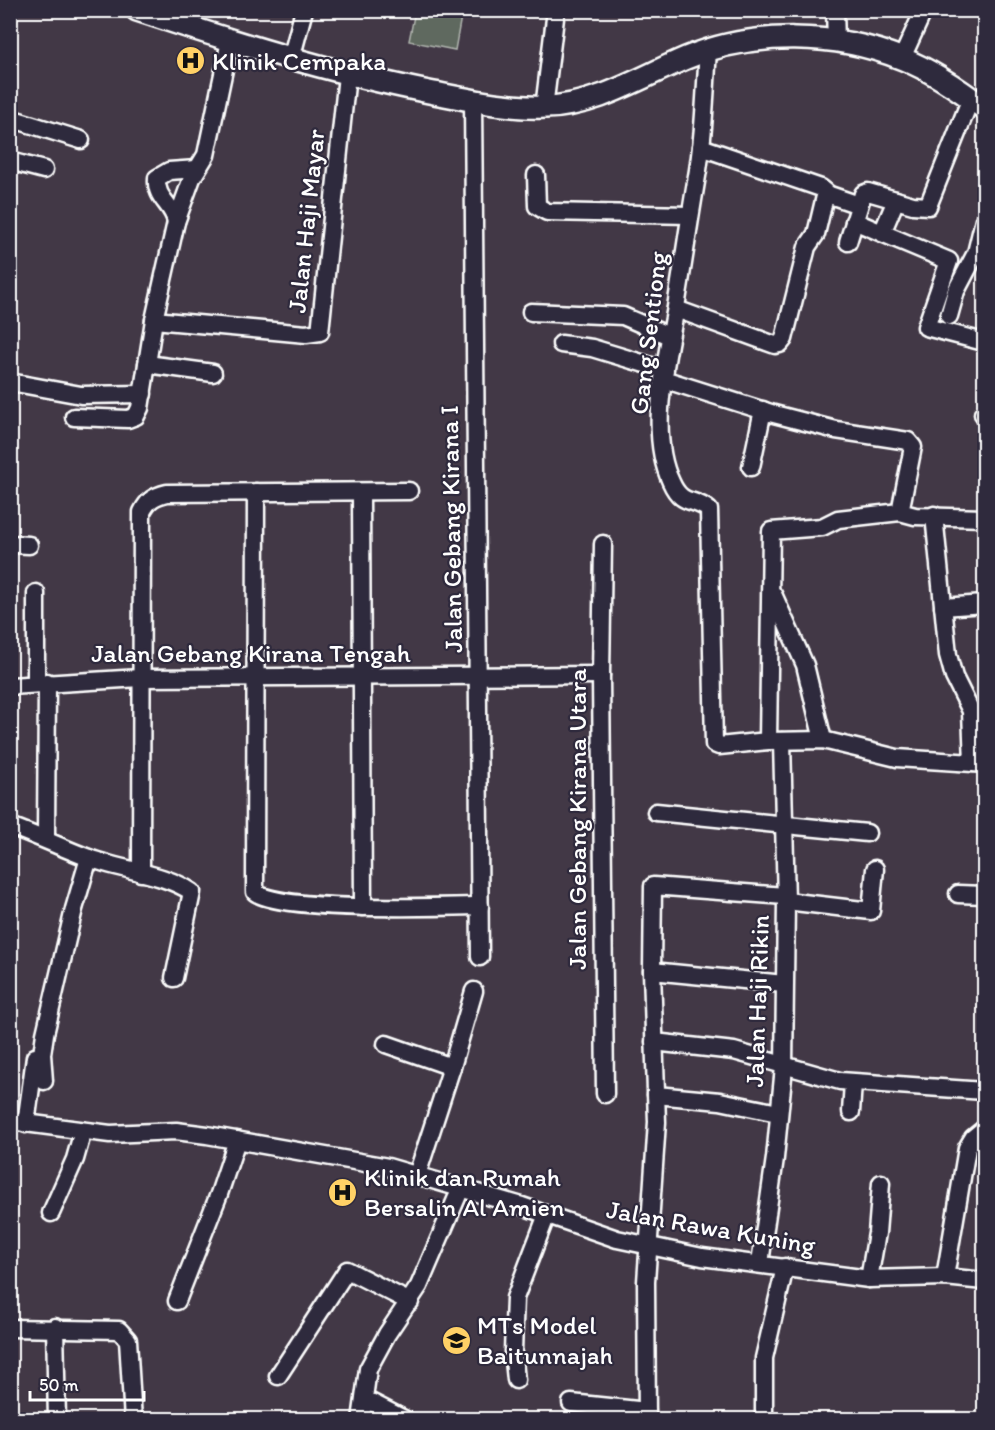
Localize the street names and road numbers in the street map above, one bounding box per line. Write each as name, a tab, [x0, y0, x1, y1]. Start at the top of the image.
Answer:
street label: Jalan Haji Mayar	[280, 127, 332, 314]
street label: Gang Sentiong	[622, 249, 674, 416]
street label: Jalan Gebang Kirana I	[433, 405, 469, 653]
street label: Jalan Gebang Kirana Tengah	[91, 637, 411, 669]
street label: Jalan Gebang Kirana Utara	[561, 668, 593, 970]
street label: Jalan Haji Rikin	[738, 914, 776, 1088]
street label: Jalan Rawa Kuning	[604, 1193, 819, 1261]

